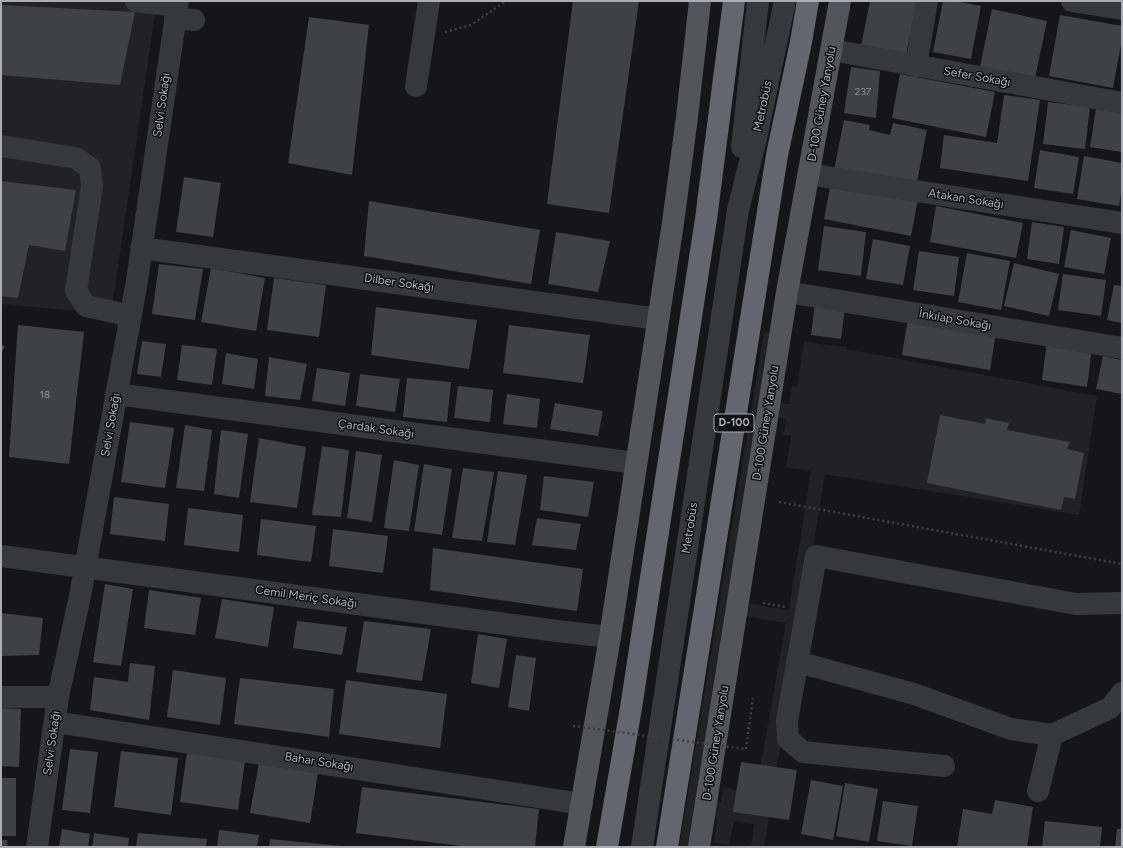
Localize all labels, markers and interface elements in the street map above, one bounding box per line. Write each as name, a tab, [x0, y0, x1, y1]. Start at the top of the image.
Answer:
street label: D-100 Güney Yanyolu	[805, 45, 839, 163]
street label: Sefer Sokağı	[942, 64, 1012, 90]
street label: Selvi Sokağı	[150, 72, 174, 138]
street label: Metrobüs	[751, 79, 775, 133]
house number: 237	[855, 86, 871, 98]
street label: Atakan Sokağı	[927, 186, 1005, 212]
street label: Dilber Sokağı	[363, 271, 435, 295]
street label: İnkılap Sokağı	[918, 307, 992, 333]
street label: D-100 Güney Yanyolu	[750, 364, 782, 482]
house number: 18	[40, 389, 50, 401]
street label: Selvi Sokağı	[98, 392, 124, 458]
road number: D-100	[714, 414, 754, 432]
street label: Çardak Sokağı	[337, 417, 415, 441]
street label: Metrobüs	[679, 501, 701, 555]
street label: Cemil Meriç Sokağı	[254, 583, 358, 611]
street label: D-100 Güney Yanyolu	[700, 684, 732, 802]
street label: Selvi Sokağı	[40, 710, 64, 776]
street label: Bahar Sokağı	[284, 749, 354, 775]

